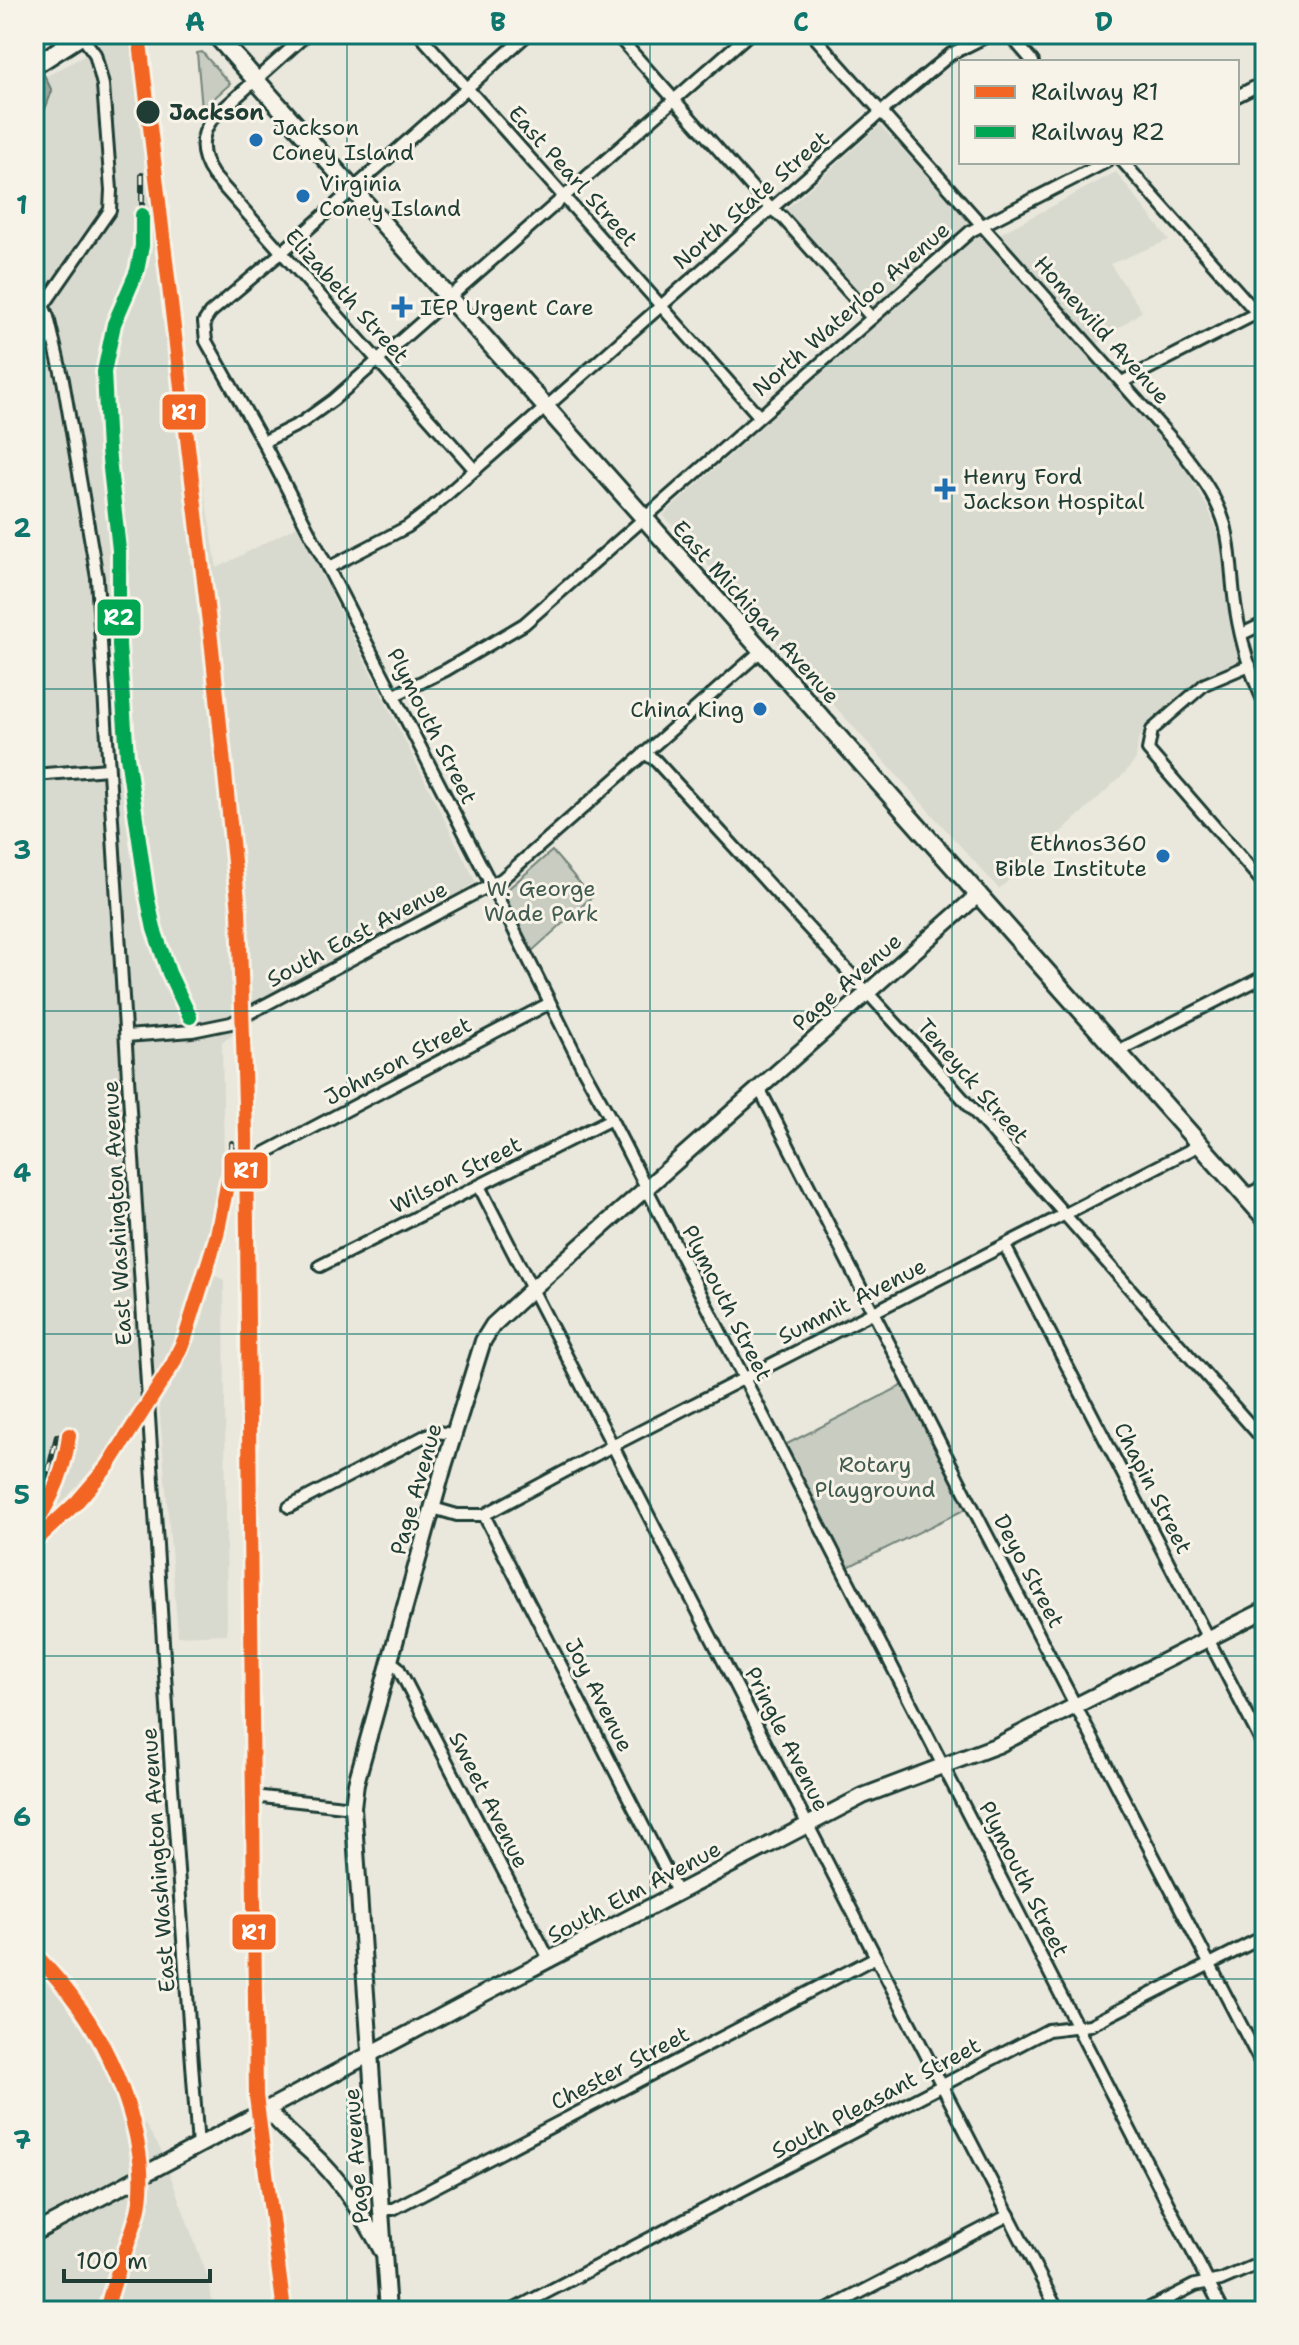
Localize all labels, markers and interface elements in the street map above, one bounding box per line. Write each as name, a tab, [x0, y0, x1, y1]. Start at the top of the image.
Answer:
text: A	[185, 4, 205, 39]
text: B	[490, 4, 506, 39]
text: C	[793, 4, 809, 39]
text: D	[1095, 4, 1113, 39]
legend	[959, 60, 1239, 164]
text: Railway R1	[1031, 76, 1159, 108]
marker: Jackson	[134, 98, 162, 126]
place label: Jackson	[169, 98, 264, 127]
street label: East Pearl Street	[502, 99, 644, 253]
place label: Jackson Coney Island	[272, 113, 414, 167]
text: Railway R2	[1031, 116, 1165, 148]
street label: North State Street	[667, 124, 835, 276]
marker: Jackson Coney Island	[247, 131, 265, 149]
place label: Virginia Coney Island	[319, 169, 461, 223]
text: 1	[16, 187, 28, 222]
marker: Virginia Coney Island	[294, 187, 312, 205]
street label: North Waterloo Avenue	[746, 215, 956, 403]
street label: Elizabeth Street	[279, 222, 415, 370]
street label: Homewild Avenue	[1027, 250, 1177, 410]
place label: IEP Urgent Care	[420, 293, 594, 322]
marker: IEP Urgent Care	[391, 296, 413, 318]
line badge: R1	[161, 393, 207, 431]
text: R1	[171, 398, 197, 427]
place label: Henry Ford Jackson Hospital	[963, 462, 1145, 516]
marker: Henry Ford Jackson Hospital	[934, 478, 956, 500]
text: 2	[13, 510, 31, 545]
street label: East Michigan Avenue	[666, 514, 846, 710]
line badge: R2	[96, 598, 142, 637]
text: R2	[103, 603, 135, 632]
street label: Plymouth Street	[380, 643, 484, 809]
place label: China King	[630, 695, 744, 724]
marker: China King	[751, 700, 769, 718]
place label: Ethnos360 Bible Institute	[995, 829, 1147, 883]
text: 3	[13, 832, 31, 867]
marker: Ethnos360 Bible Institute	[1154, 847, 1172, 865]
street label: South East Avenue	[262, 874, 452, 994]
park label: W. George Wade Park	[484, 874, 598, 928]
street label: Page Avenue	[786, 926, 908, 1038]
street label: Johnson Street	[319, 1010, 477, 1112]
street label: Teneyck Street	[911, 1012, 1035, 1150]
street label: East Washington Avenue	[96, 1080, 138, 1346]
street label: Wilson Street	[386, 1130, 526, 1220]
line badge: R1	[223, 1151, 269, 1190]
text: 4	[13, 1155, 31, 1190]
text: R1	[233, 1156, 259, 1185]
street label: Plymouth Street	[675, 1220, 779, 1386]
street label: Summit Avenue	[773, 1251, 931, 1351]
street label: Chapin Street	[1107, 1417, 1199, 1559]
street label: Page Avenue	[383, 1420, 449, 1558]
park label: Rotary Playground	[815, 1450, 935, 1504]
text: 5	[14, 1477, 30, 1512]
street label: Deyo Street	[987, 1509, 1071, 1633]
street label: Joy Avenue	[558, 1633, 640, 1757]
street label: Pringle Avenue	[738, 1662, 836, 1816]
street label: East Washington Avenue	[134, 1726, 182, 1994]
street label: Sweet Avenue	[442, 1727, 536, 1873]
street label: Plymouth Street	[972, 1796, 1076, 1962]
text: 6	[13, 1799, 31, 1834]
street label: South Elm Avenue	[542, 1834, 726, 1950]
line badge: R1	[231, 1913, 277, 1951]
text: R1	[241, 1918, 267, 1947]
street label: Chester Street	[546, 2019, 694, 2117]
street label: South Pleasant Street	[766, 2031, 986, 2165]
street label: Page Avenue	[337, 2087, 375, 2225]
text: 7	[13, 2122, 31, 2157]
scale bar	[64, 2233, 210, 2283]
text: 100 m	[76, 2245, 148, 2277]

